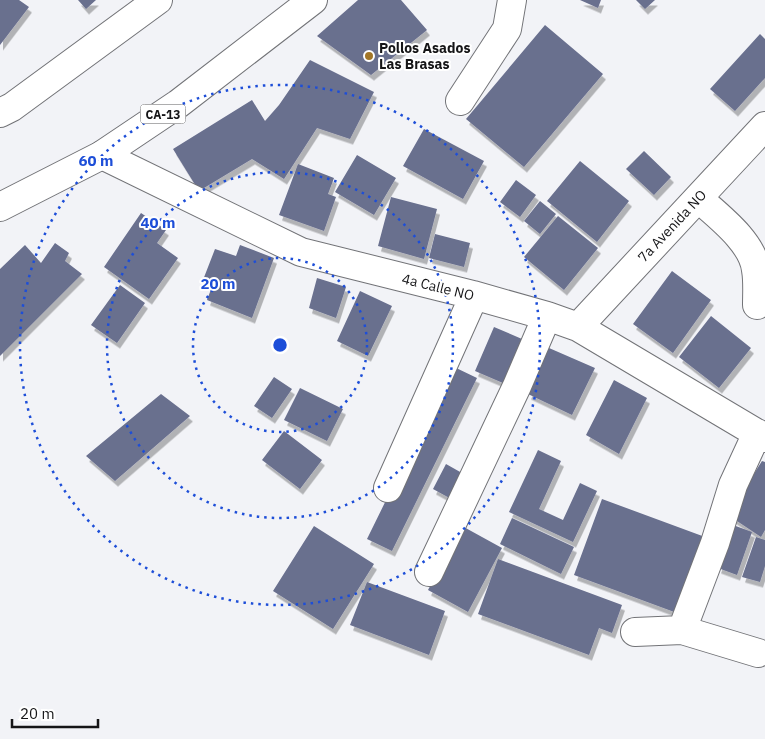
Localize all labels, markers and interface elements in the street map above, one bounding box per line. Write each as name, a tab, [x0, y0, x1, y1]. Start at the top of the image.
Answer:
place label: Pollos Asados Las Brasas	[379, 39, 471, 73]
marker: Pollos Asados Las Brasas	[363, 50, 375, 62]
road number: CA-13	[140, 105, 186, 124]
text: 60 m	[79, 151, 113, 170]
street label: 7a Avenida NO	[634, 186, 710, 266]
text: 40 m	[141, 213, 175, 232]
street label: 4a Calle NO	[400, 269, 476, 305]
text: 20 m	[201, 274, 235, 293]
centre of rings	[271, 336, 289, 354]
scale bar	[12, 696, 99, 728]
text: 20 m	[20, 704, 55, 723]

